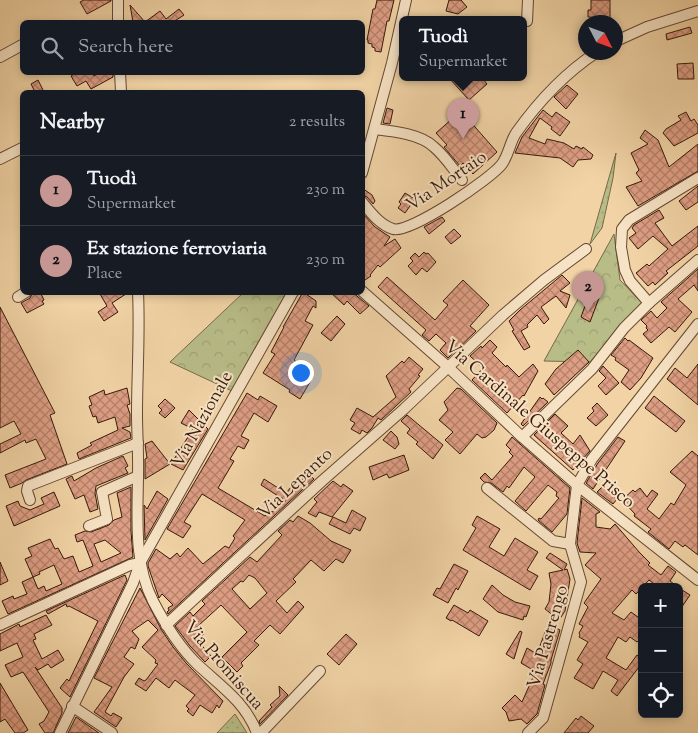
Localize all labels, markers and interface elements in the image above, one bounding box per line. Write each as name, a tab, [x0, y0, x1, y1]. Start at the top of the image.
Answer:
north arrow	[578, 15, 623, 60]
popup	[399, 16, 527, 81]
search box	[20, 20, 365, 75]
text: Tuodì	[419, 24, 468, 51]
icon: search	[38, 34, 66, 62]
text: Search here	[78, 34, 173, 61]
text: Supermarket	[419, 51, 507, 74]
pin: 1	[447, 98, 479, 139]
text: Nearby	[40, 108, 105, 138]
text: 2 results	[289, 111, 345, 134]
street label: Via Mortaio	[401, 145, 493, 219]
text: Tuodì	[87, 166, 137, 193]
text: 1	[53, 179, 59, 202]
text: 230 m	[306, 179, 345, 202]
text: Supermarket	[87, 193, 176, 216]
text: Ex stazione ferroviaria	[87, 236, 267, 263]
text: 2	[52, 249, 60, 272]
text: 230 m	[306, 249, 345, 272]
text: Place	[87, 263, 122, 286]
pin: 2	[572, 271, 604, 312]
street label: Via Cardinale Giuspeppe Prisco	[438, 335, 640, 515]
your location	[288, 360, 314, 386]
street label: Via Nazionale	[166, 367, 240, 473]
street label: Via Lepanto	[253, 442, 340, 526]
street label: Via Pastrengo	[522, 582, 576, 692]
map controls	[638, 583, 683, 718]
button: +	[638, 583, 683, 628]
street label: Via Promiscua	[177, 616, 269, 716]
button: −	[638, 628, 683, 673]
button: locate	[638, 673, 683, 718]

